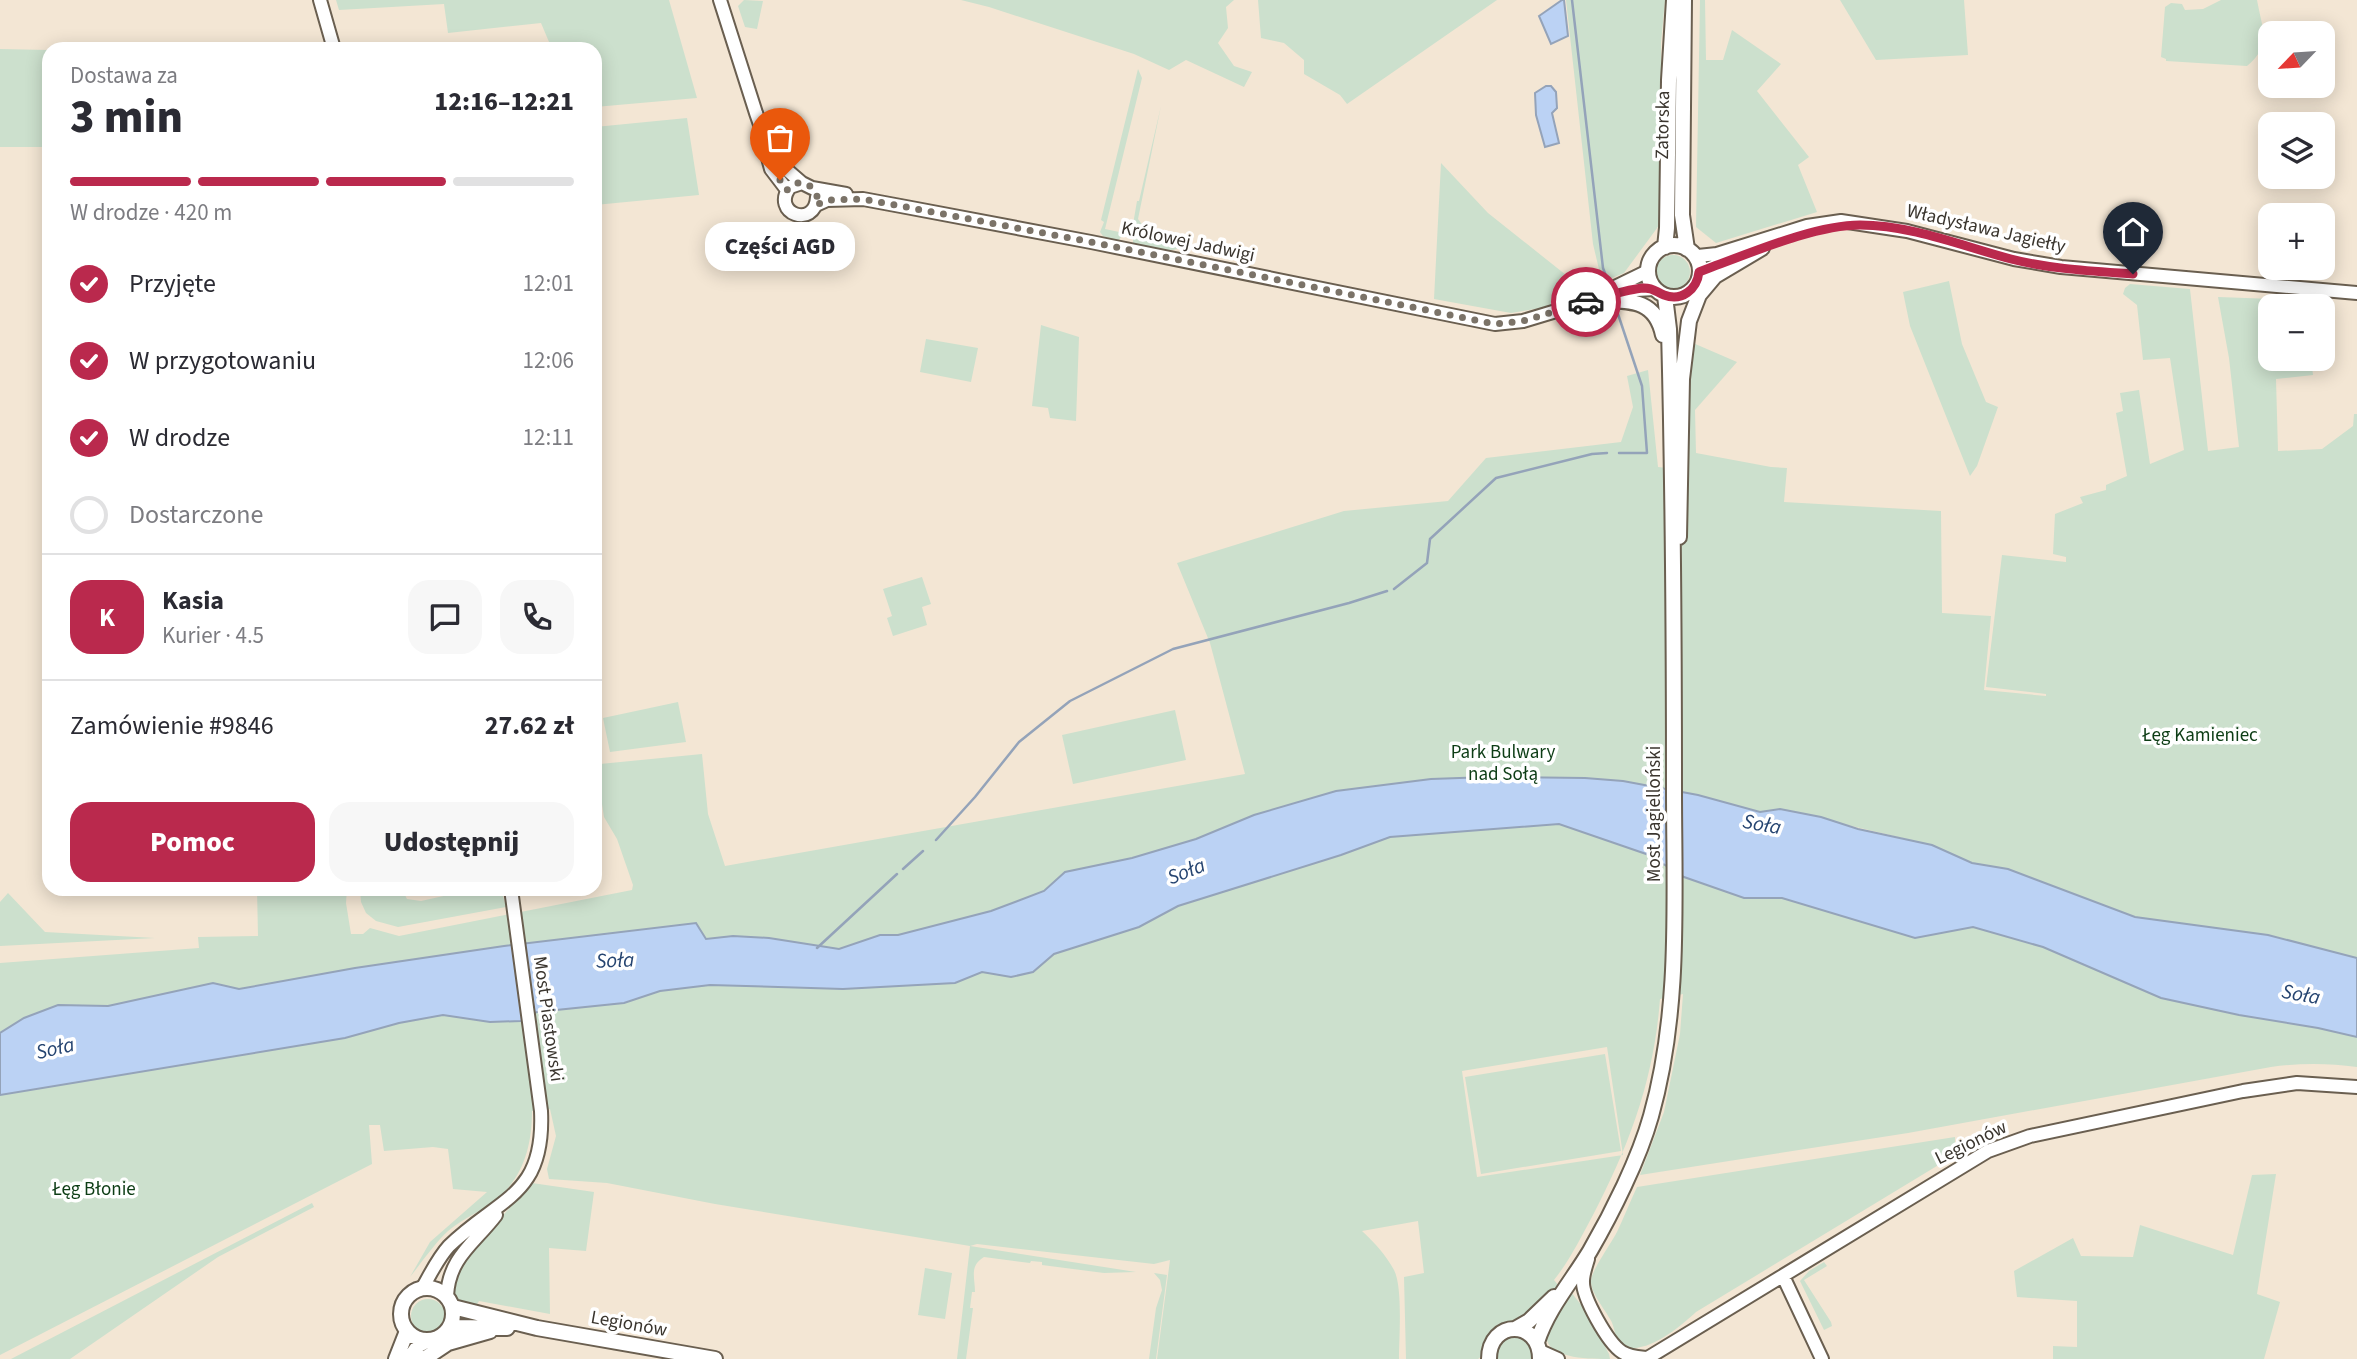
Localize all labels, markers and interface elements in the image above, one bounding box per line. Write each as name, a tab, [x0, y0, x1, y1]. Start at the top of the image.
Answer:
north arrow	[2258, 21, 2334, 98]
map controls	[2258, 21, 2335, 371]
text: Dostawa za	[70, 59, 178, 92]
text: 12:16–12:21	[434, 83, 574, 120]
text: 3 min	[70, 85, 183, 150]
street label: Zatorska	[1649, 90, 1677, 160]
pin	[750, 108, 810, 180]
button: layers	[2258, 112, 2335, 189]
icon: bag	[761, 119, 799, 157]
text: W drodze · 420 m	[70, 196, 232, 229]
street label: Władysława Jagiełły	[1904, 198, 2068, 260]
pin	[2103, 202, 2163, 274]
button: +	[2258, 203, 2335, 280]
icon: home	[2114, 213, 2152, 251]
street label: Królowej Jadwigi	[1119, 215, 1257, 269]
callout: Części AGD	[705, 222, 855, 271]
text: Części AGD	[725, 230, 835, 263]
icon: check	[70, 265, 108, 303]
text: Przyjęte	[129, 265, 216, 302]
text: 12:01	[523, 267, 574, 300]
courier	[1551, 267, 1621, 337]
icon: car	[1567, 283, 1605, 321]
button: −	[2258, 294, 2335, 371]
icon: check	[70, 342, 108, 380]
text: W przygotowaniu	[129, 342, 316, 379]
text: 12:06	[523, 344, 574, 377]
icon: check	[70, 419, 108, 457]
text: W drodze	[129, 419, 230, 456]
text: 12:11	[523, 421, 574, 454]
text: Dostarczone	[129, 496, 263, 533]
button: chat	[408, 580, 482, 654]
button: phone	[500, 580, 574, 654]
text: Kasia	[162, 582, 224, 619]
text: K	[99, 599, 115, 636]
text: Kurier · 4.5	[162, 619, 264, 652]
text: Zamówienie #9846	[70, 707, 274, 744]
text: 27.62 zł	[485, 707, 574, 744]
park label: Łęg Kamieniec	[2141, 722, 2258, 749]
park label: Park Bulwary nad Sołą	[1451, 739, 1555, 788]
street label: Most Jagielloński	[1641, 746, 1668, 882]
button: Pomoc	[70, 802, 315, 882]
button: Udostępnij	[329, 802, 574, 882]
water label: Soła	[1740, 806, 1784, 842]
water label: Soła	[1162, 850, 1210, 892]
water label: Soła	[595, 944, 635, 976]
street label: Most Piastowski	[526, 954, 570, 1084]
water label: Soła	[2279, 976, 2323, 1012]
water label: Soła	[33, 1029, 77, 1067]
street label: Legionów	[1930, 1114, 2012, 1172]
park label: Łęg Błonie	[51, 1176, 136, 1203]
street label: Legionów	[589, 1304, 670, 1344]

